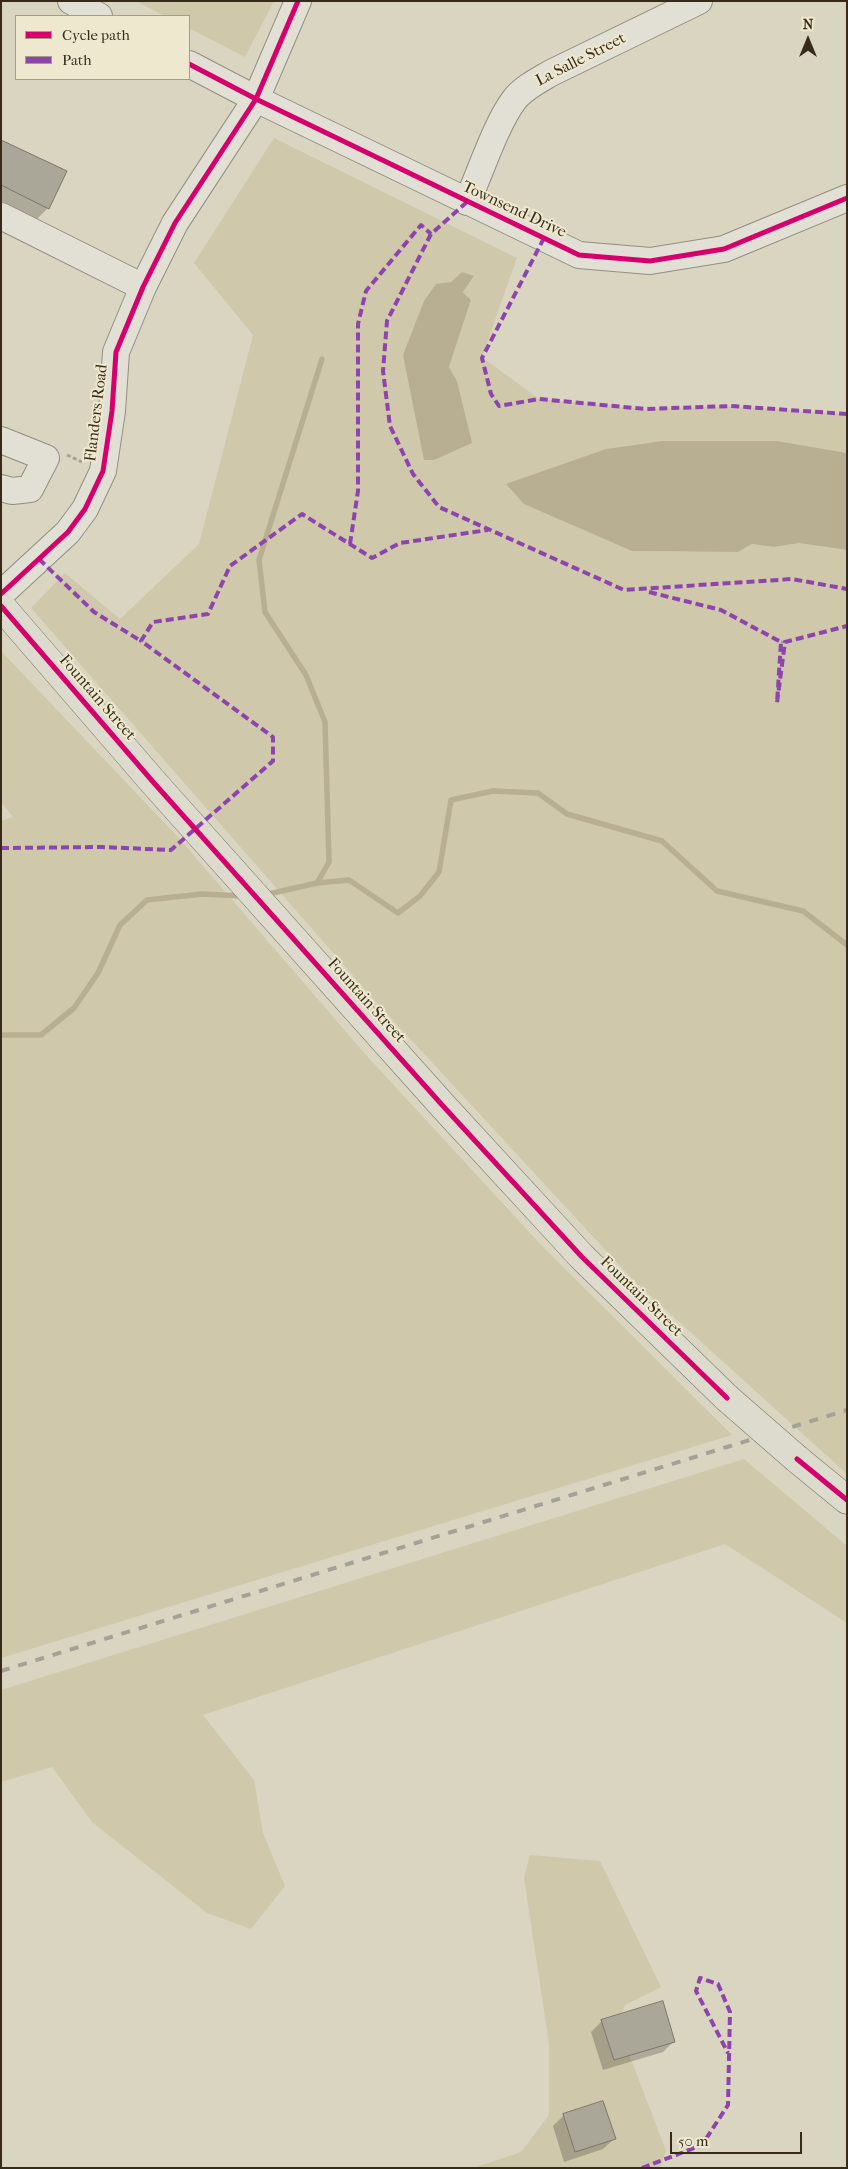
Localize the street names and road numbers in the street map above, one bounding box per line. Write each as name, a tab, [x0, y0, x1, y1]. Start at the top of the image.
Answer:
street label: La Salle Street	[533, 29, 629, 91]
street label: Townsend Drive	[459, 178, 569, 242]
street label: Flanders Road	[81, 363, 113, 463]
street label: Fountain Street	[54, 651, 140, 745]
street label: Fountain Street	[323, 955, 409, 1047]
street label: Fountain Street	[596, 1253, 686, 1341]

